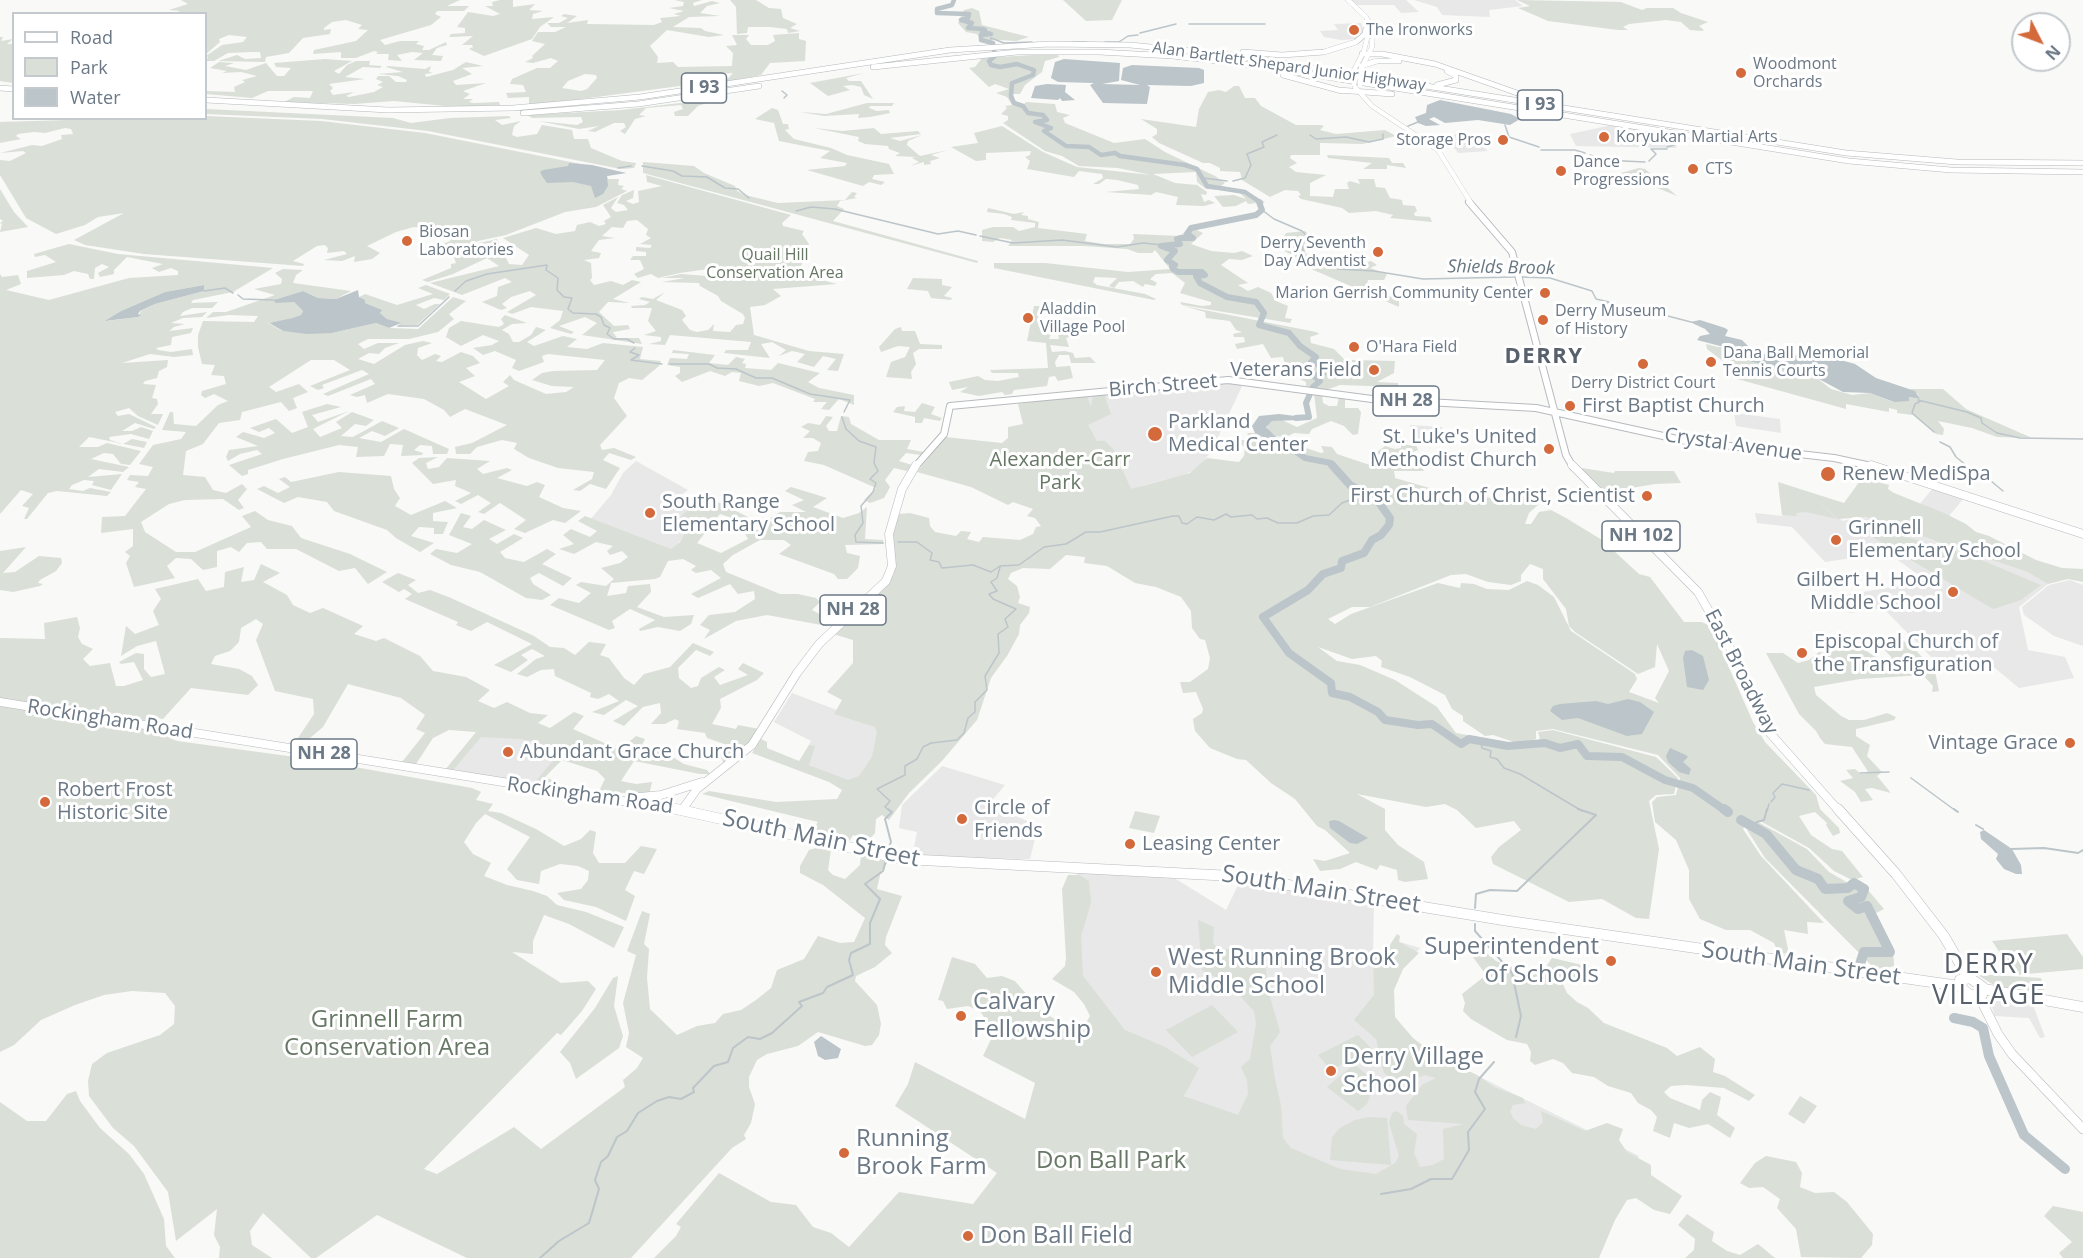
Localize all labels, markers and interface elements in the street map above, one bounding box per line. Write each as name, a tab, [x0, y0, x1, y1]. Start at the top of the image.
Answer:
legend	[12, 12, 207, 120]
north arrow	[2011, 12, 2071, 72]
place label: The Ironworks	[1366, 20, 1473, 40]
marker: The Ironworks	[1347, 23, 1361, 37]
text: Road	[70, 25, 113, 49]
street label: Alan Bartlett Shepard Junior Highway	[1151, 38, 1427, 96]
text: N	[2040, 41, 2065, 65]
place label: Woodmont Orchards	[1753, 54, 1837, 92]
text: Park	[70, 55, 108, 79]
marker: Woodmont Orchards	[1734, 66, 1748, 80]
road number: I 93	[682, 73, 726, 103]
text: Water	[70, 85, 121, 109]
road number: I 93	[1518, 90, 1562, 120]
place label: Koryukan Martial Arts	[1616, 127, 1778, 147]
place label: Storage Pros	[1396, 130, 1491, 150]
marker: Koryukan Martial Arts	[1597, 130, 1611, 144]
marker: Storage Pros	[1496, 133, 1510, 147]
place label: Dance Progressions	[1573, 152, 1669, 190]
place label: CTS	[1705, 159, 1733, 179]
marker: CTS	[1686, 162, 1700, 176]
marker: Dance Progressions	[1554, 164, 1568, 178]
place label: Biosan Laboratories	[419, 222, 514, 260]
place label: Derry Seventh Day Adventist	[1260, 233, 1366, 271]
marker: Biosan Laboratories	[400, 234, 414, 248]
park label: Quail Hill Conservation Area	[706, 245, 844, 283]
marker: Derry Seventh Day Adventist	[1371, 245, 1385, 259]
water label: Shields Brook	[1447, 256, 1555, 280]
place label: Marion Gerrish Community Center	[1275, 283, 1533, 303]
marker: Marion Gerrish Community Center	[1538, 286, 1552, 300]
place label: Aladdin Village Pool	[1040, 299, 1125, 337]
place label: Derry Museum of History	[1555, 301, 1666, 339]
marker: Aladdin Village Pool	[1021, 311, 1035, 325]
marker: Derry Museum of History	[1536, 313, 1550, 327]
place label: O'Hara Field	[1366, 337, 1457, 357]
marker: O'Hara Field	[1347, 340, 1361, 354]
place label: Dana Ball Memorial Tennis Courts	[1723, 343, 1869, 381]
district label: DERRY	[1505, 344, 1583, 370]
marker: Dana Ball Memorial Tennis Courts	[1704, 355, 1718, 369]
marker: Derry District Court	[1636, 357, 1650, 371]
place label: Veterans Field	[1230, 358, 1362, 382]
marker: Veterans Field	[1367, 363, 1381, 377]
street label: Birch Street	[1108, 369, 1218, 403]
place label: Derry District Court	[1571, 373, 1715, 393]
road number: NH 28	[1373, 386, 1439, 416]
place label: First Baptist Church	[1582, 394, 1765, 418]
marker: First Baptist Church	[1563, 399, 1577, 413]
place label: Parkland Medical Center	[1168, 410, 1308, 457]
street label: Crystal Avenue	[1663, 423, 1803, 467]
marker: Parkland Medical Center	[1146, 425, 1164, 443]
place label: St. Luke's United Methodist Church	[1370, 425, 1537, 472]
marker: St. Luke's United Methodist Church	[1542, 442, 1556, 456]
park label: Alexander-Carr Park	[990, 448, 1130, 495]
place label: Renew MediSpa	[1842, 462, 1991, 486]
marker: Renew MediSpa	[1819, 465, 1837, 483]
place label: First Church of Christ, Scientist	[1350, 484, 1635, 508]
marker: First Church of Christ, Scientist	[1640, 489, 1654, 503]
place label: South Range Elementary School	[662, 490, 835, 537]
marker: South Range Elementary School	[643, 506, 657, 520]
place label: Grinnell Elementary School	[1848, 516, 2021, 563]
road number: NH 102	[1602, 521, 1680, 551]
marker: Grinnell Elementary School	[1829, 533, 1843, 547]
place label: Gilbert H. Hood Middle School	[1796, 568, 1941, 615]
marker: Gilbert H. Hood Middle School	[1946, 585, 1960, 599]
road number: NH 28	[820, 595, 886, 625]
street label: East Broadway	[1699, 605, 1783, 739]
place label: Episcopal Church of the Transfiguration	[1814, 630, 1998, 677]
marker: Episcopal Church of the Transfiguration	[1795, 646, 1809, 660]
street label: Rockingham Road	[25, 695, 195, 745]
place label: Vintage Grace	[1929, 731, 2058, 755]
marker: Vintage Grace	[2063, 736, 2077, 750]
road number: NH 28	[291, 739, 357, 769]
place label: Abundant Grace Church	[520, 740, 744, 764]
marker: Abundant Grace Church	[501, 745, 515, 759]
street label: Rockingham Road	[505, 772, 675, 820]
place label: Robert Frost Historic Site	[57, 778, 173, 825]
marker: Robert Frost Historic Site	[38, 795, 52, 809]
place label: Circle of Friends	[974, 796, 1050, 843]
street label: South Main Street	[720, 804, 922, 874]
marker: Circle of Friends	[955, 812, 969, 826]
place label: Leasing Center	[1142, 832, 1280, 856]
marker: Leasing Center	[1123, 837, 1137, 851]
street label: South Main Street	[1220, 860, 1422, 920]
place label: Superintendent of Schools	[1424, 933, 1599, 989]
street label: South Main Street	[1700, 936, 1902, 992]
place label: West Running Brook Middle School	[1168, 944, 1396, 1000]
district label: DERRY VILLAGE	[1932, 949, 2046, 1012]
marker: Superintendent of Schools	[1604, 954, 1618, 968]
marker: West Running Brook Middle School	[1149, 965, 1163, 979]
place label: Calvary Fellowship	[973, 988, 1091, 1044]
park label: Grinnell Farm Conservation Area	[284, 1006, 490, 1062]
marker: Calvary Fellowship	[954, 1009, 968, 1023]
place label: Derry Village School	[1343, 1043, 1484, 1099]
marker: Derry Village School	[1324, 1064, 1338, 1078]
place label: Running Brook Farm	[856, 1125, 987, 1181]
marker: Running Brook Farm	[837, 1146, 851, 1160]
park label: Don Ball Park	[1036, 1147, 1186, 1175]
place label: Don Ball Field	[980, 1222, 1133, 1250]
marker: Don Ball Field	[961, 1229, 975, 1243]

